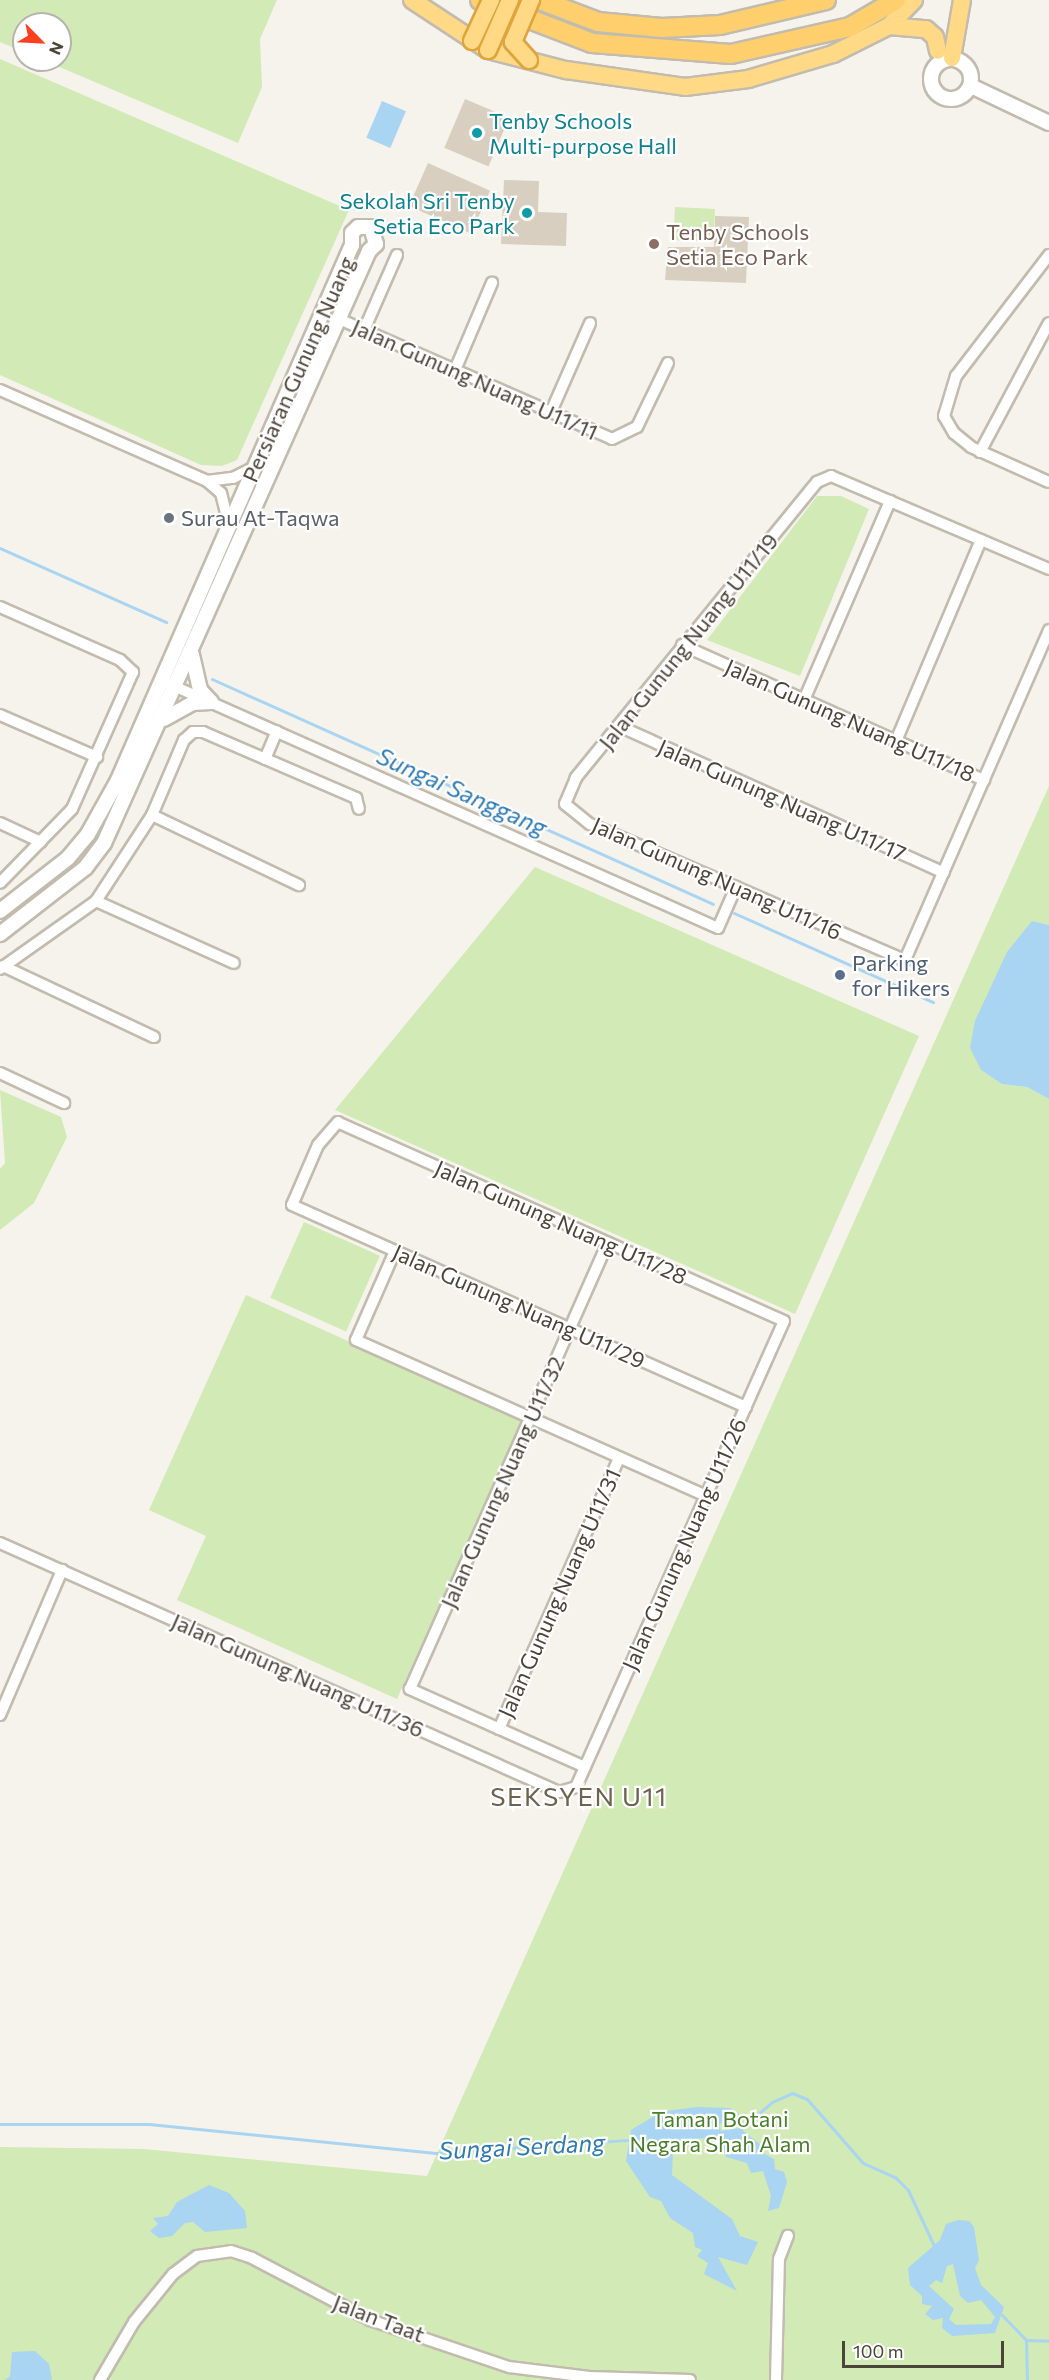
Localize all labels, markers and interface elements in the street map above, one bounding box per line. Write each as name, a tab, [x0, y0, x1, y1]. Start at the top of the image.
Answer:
north arrow	[12, 12, 72, 72]
text: N	[46, 39, 68, 58]
place label: Tenby Schools Multi-purpose Hall	[489, 107, 677, 158]
marker: Tenby Schools Multi-purpose Hall	[470, 126, 484, 140]
place label: Sekolah Sri Tenby Setia Eco Park	[340, 187, 515, 238]
marker: Sekolah Sri Tenby Setia Eco Park	[520, 206, 534, 220]
place label: Tenby Schools Setia Eco Park	[666, 218, 809, 270]
marker: Tenby Schools Setia Eco Park	[647, 237, 661, 251]
street label: Persiaran Gunung Nuang	[236, 252, 360, 486]
street label: Jalan Gunung Nuang U11/11	[348, 313, 602, 445]
place label: Surau At-Taqwa	[181, 505, 340, 531]
marker: Surau At-Taqwa	[162, 511, 176, 525]
street label: Jalan Gunung Nuang U11/19	[593, 528, 783, 754]
street label: Jalan Gunung Nuang U11/18	[721, 653, 979, 787]
street label: Jalan Gunung Nuang U11/17	[654, 733, 910, 867]
water label: Sungai Sanggang	[373, 741, 551, 841]
street label: Jalan Gunung Nuang U11/16	[588, 811, 846, 945]
place label: Parking for Hikers	[852, 949, 950, 1000]
marker: Parking for Hikers	[833, 968, 847, 982]
street label: Jalan Gunung Nuang U11/28	[431, 1154, 691, 1290]
street label: Jalan Gunung Nuang U11/29	[389, 1238, 649, 1374]
street label: Jalan Gunung Nuang U11/32	[435, 1352, 569, 1612]
street label: Jalan Gunung Nuang U11/26	[616, 1414, 752, 1674]
street label: Jalan Gunung Nuang U11/31	[492, 1464, 626, 1722]
street label: Jalan Gunung Nuang U11/36	[168, 1607, 428, 1743]
district label: SEKSYEN U11	[490, 1780, 668, 1812]
park label: Taman Botani Negara Shah Alam	[629, 2105, 811, 2156]
water label: Sungai Serdang	[438, 2127, 606, 2165]
street label: Jalan Taat	[329, 2288, 429, 2348]
scale bar	[845, 2329, 1007, 2367]
text: 100 m	[853, 2340, 903, 2362]

